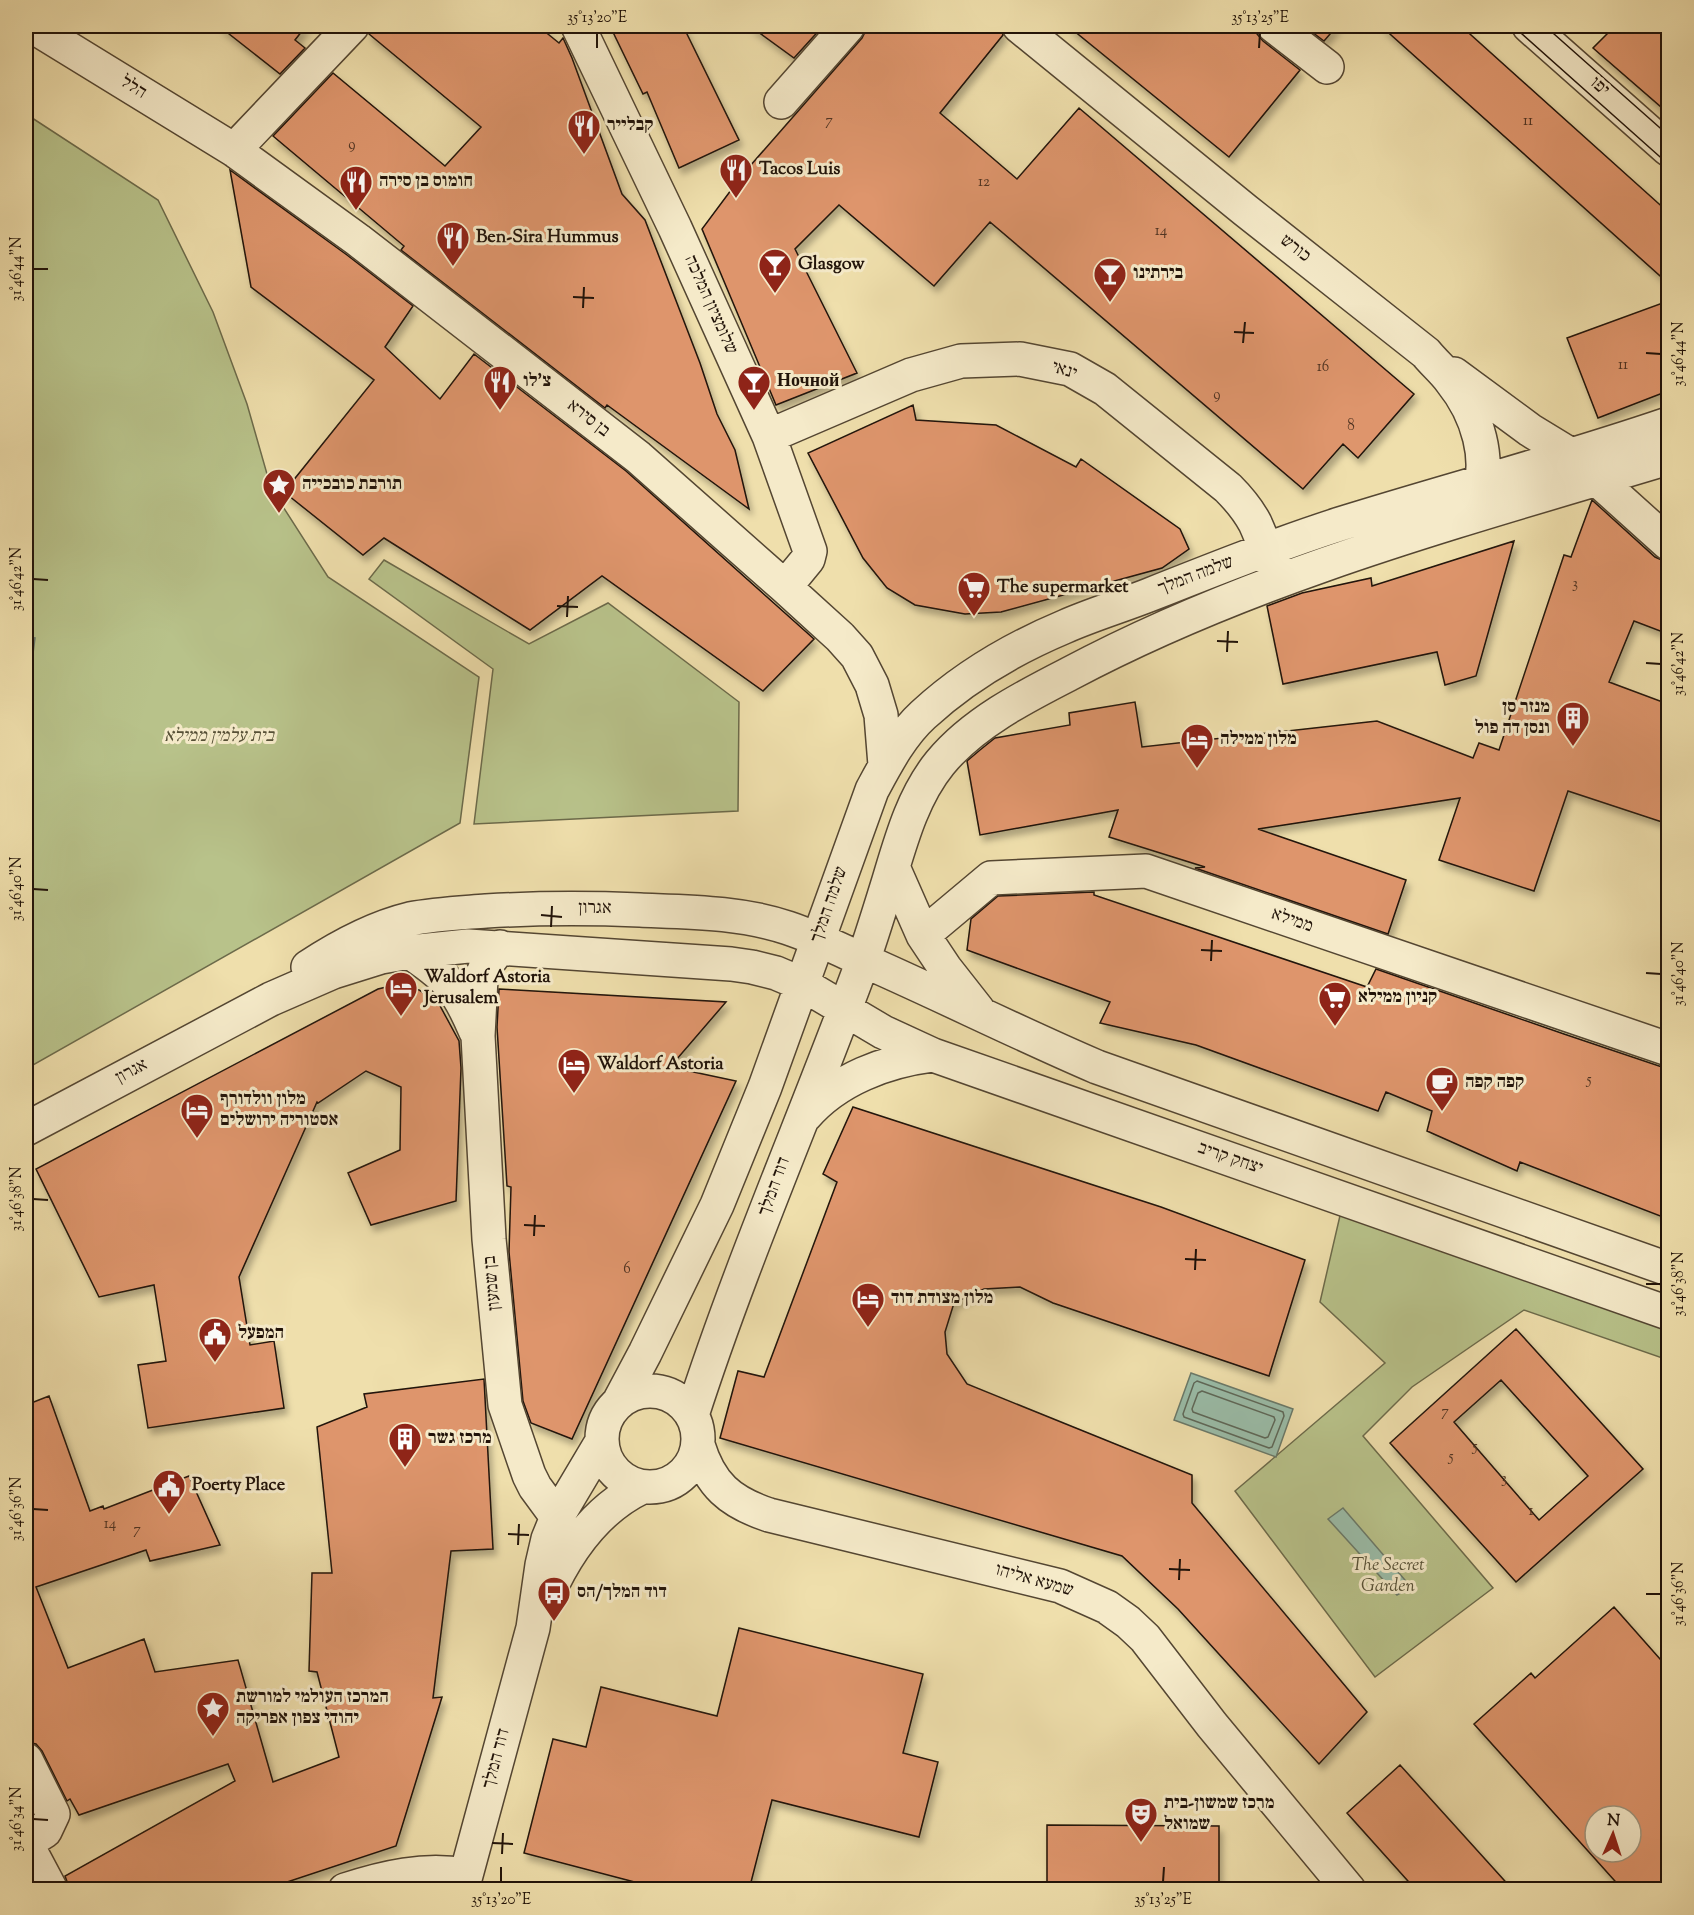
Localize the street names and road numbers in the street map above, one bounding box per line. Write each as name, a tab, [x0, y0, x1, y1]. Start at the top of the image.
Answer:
street label: הלל	[115, 70, 151, 106]
street label: יפו	[1583, 71, 1615, 103]
street label: כורש	[1274, 229, 1316, 269]
street label: שלומציון המלכה	[676, 251, 744, 359]
street label: ינאי	[1048, 355, 1080, 387]
street label: בן סירא	[561, 394, 615, 444]
street label: שלמה המלך	[1154, 550, 1238, 602]
street label: שלמה המלך	[805, 863, 855, 947]
street label: אגרון	[578, 896, 612, 922]
street label: ממילא	[1268, 902, 1316, 940]
street label: אגרון	[111, 1053, 153, 1091]
street label: יצחק קריב	[1194, 1136, 1266, 1182]
street label: דוד המלך	[752, 1154, 798, 1220]
street label: בן שמעון	[478, 1254, 508, 1312]
street label: שמעא אליהו	[992, 1557, 1076, 1605]
street label: דוד המלך	[476, 1726, 518, 1792]

